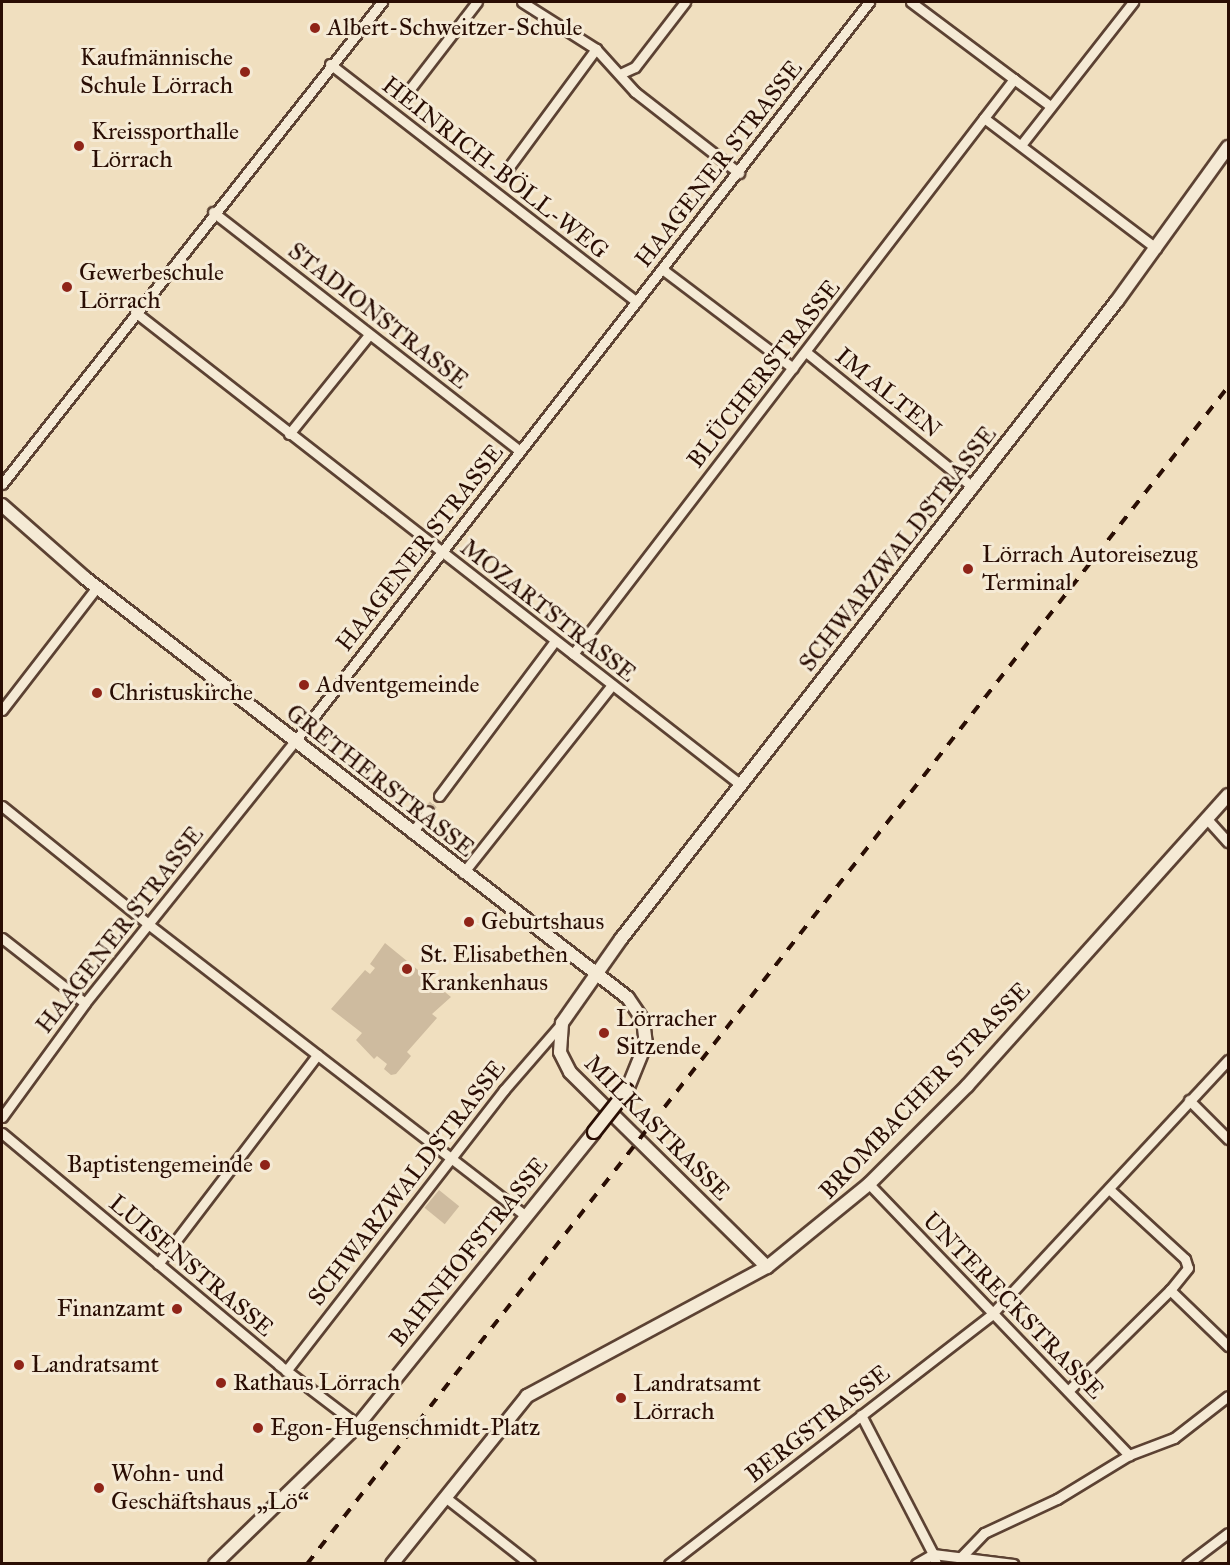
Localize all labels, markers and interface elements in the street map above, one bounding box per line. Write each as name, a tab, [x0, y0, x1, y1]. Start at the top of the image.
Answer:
place label: Albert-Schweitzer-Schule	[327, 14, 582, 42]
marker: Albert-Schweitzer-Schule	[308, 21, 322, 35]
place label: Kaufmännische Schule Lörrach	[80, 44, 233, 100]
street label: HAAGENER STRASSE	[629, 55, 809, 273]
marker: Kaufmännische Schule Lörrach	[238, 65, 252, 79]
street label: HEINRICH-BÖLL-WEG	[376, 71, 614, 265]
place label: Kreissporthalle Lörrach	[91, 118, 239, 174]
marker: Kreissporthalle Lörrach	[72, 139, 86, 153]
street label: STADIONSTRASSE	[282, 237, 474, 395]
place label: Gewerbeschule Lörrach	[79, 259, 224, 315]
street label: BLÜCHERSTRASSE	[682, 274, 846, 474]
marker: Gewerbeschule Lörrach	[60, 280, 74, 294]
street label: IM ALTEN	[829, 342, 947, 444]
street label: SCHWARZWALDSTRASSE	[793, 421, 1003, 677]
street label: HAAGENER STRASSE	[330, 439, 510, 657]
street label: MOZARTSTRASSE	[454, 533, 642, 689]
place label: Lörrach Autoreisezug Terminal	[982, 541, 1197, 597]
marker: Lörrach Autoreisezug Terminal	[959, 560, 977, 578]
place label: Adventgemeinde	[316, 671, 479, 699]
marker: Adventgemeinde	[297, 678, 311, 692]
place label: Christuskirche	[109, 679, 253, 707]
marker: Christuskirche	[90, 686, 104, 700]
street label: GRETHERSTRASSE	[280, 699, 480, 863]
street label: HAAGENER STRASSE	[30, 821, 210, 1039]
place label: Geburtshaus	[481, 908, 604, 936]
marker: Geburtshaus	[462, 915, 476, 929]
place label: St. Elisabethen Krankenhaus	[420, 941, 568, 997]
marker: St. Elisabethen Krankenhaus	[398, 960, 416, 978]
street label: BROMBACHER STRASSE	[814, 976, 1036, 1206]
place label: Lörracher Sitzende	[616, 1005, 716, 1061]
marker: Lörracher Sitzende	[597, 1026, 611, 1040]
street label: MILKASTRASSE	[578, 1049, 736, 1207]
street label: SCHWARZWALDSTRASSE	[302, 1055, 512, 1311]
place label: Baptistengemeinde	[67, 1151, 253, 1179]
street label: BAHNHOFSTRASSE	[384, 1151, 554, 1353]
marker: Baptistengemeinde	[258, 1158, 272, 1172]
street label: LUISENSTRASSE	[103, 1189, 279, 1343]
street label: UNTERECKSTRASSE	[916, 1207, 1110, 1405]
place label: Finanzamt	[57, 1295, 165, 1323]
marker: Finanzamt	[170, 1302, 184, 1316]
place label: Landratsamt	[31, 1351, 159, 1379]
marker: Landratsamt	[12, 1358, 26, 1372]
street label: BERGSTRASSE	[740, 1359, 896, 1489]
place label: Rathaus Lörrach	[233, 1369, 400, 1397]
place label: Landratsamt Lörrach	[633, 1370, 761, 1426]
marker: Rathaus Lörrach	[214, 1376, 228, 1390]
marker: Landratsamt Lörrach	[614, 1391, 628, 1405]
place label: Egon-Hugenschmidt-Platz	[270, 1414, 540, 1442]
marker: Egon-Hugenschmidt-Platz	[251, 1421, 265, 1435]
place label: Wohn- und Geschäftshaus „Lö“	[111, 1460, 309, 1516]
marker: Wohn- und Geschäftshaus „Lö“	[92, 1481, 106, 1495]

